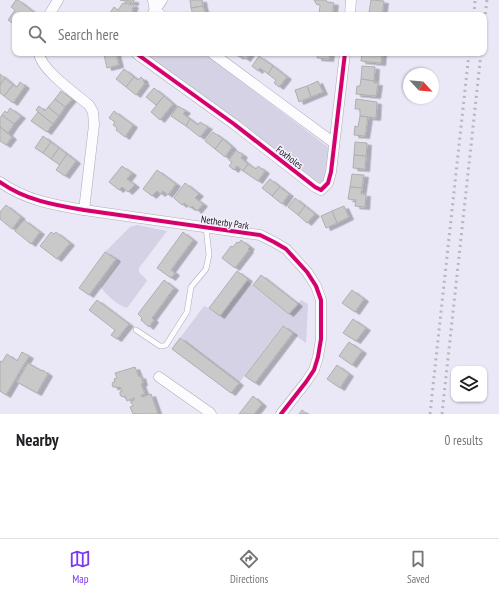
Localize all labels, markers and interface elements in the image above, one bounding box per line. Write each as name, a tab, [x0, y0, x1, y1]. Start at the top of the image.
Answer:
search box	[12, 12, 487, 56]
icon: search	[26, 23, 48, 45]
text: Search here	[58, 25, 119, 44]
north arrow	[403, 68, 439, 104]
street label: Foxholes	[273, 143, 306, 172]
street label: Netherby Park	[200, 213, 250, 232]
map controls	[451, 366, 487, 402]
button: layers	[451, 366, 487, 402]
text: Nearby	[16, 429, 59, 451]
text: 0 results	[444, 432, 483, 449]
tab: Map	[69, 548, 91, 586]
tab: Directions	[230, 548, 268, 586]
tab: Saved	[407, 548, 430, 586]

